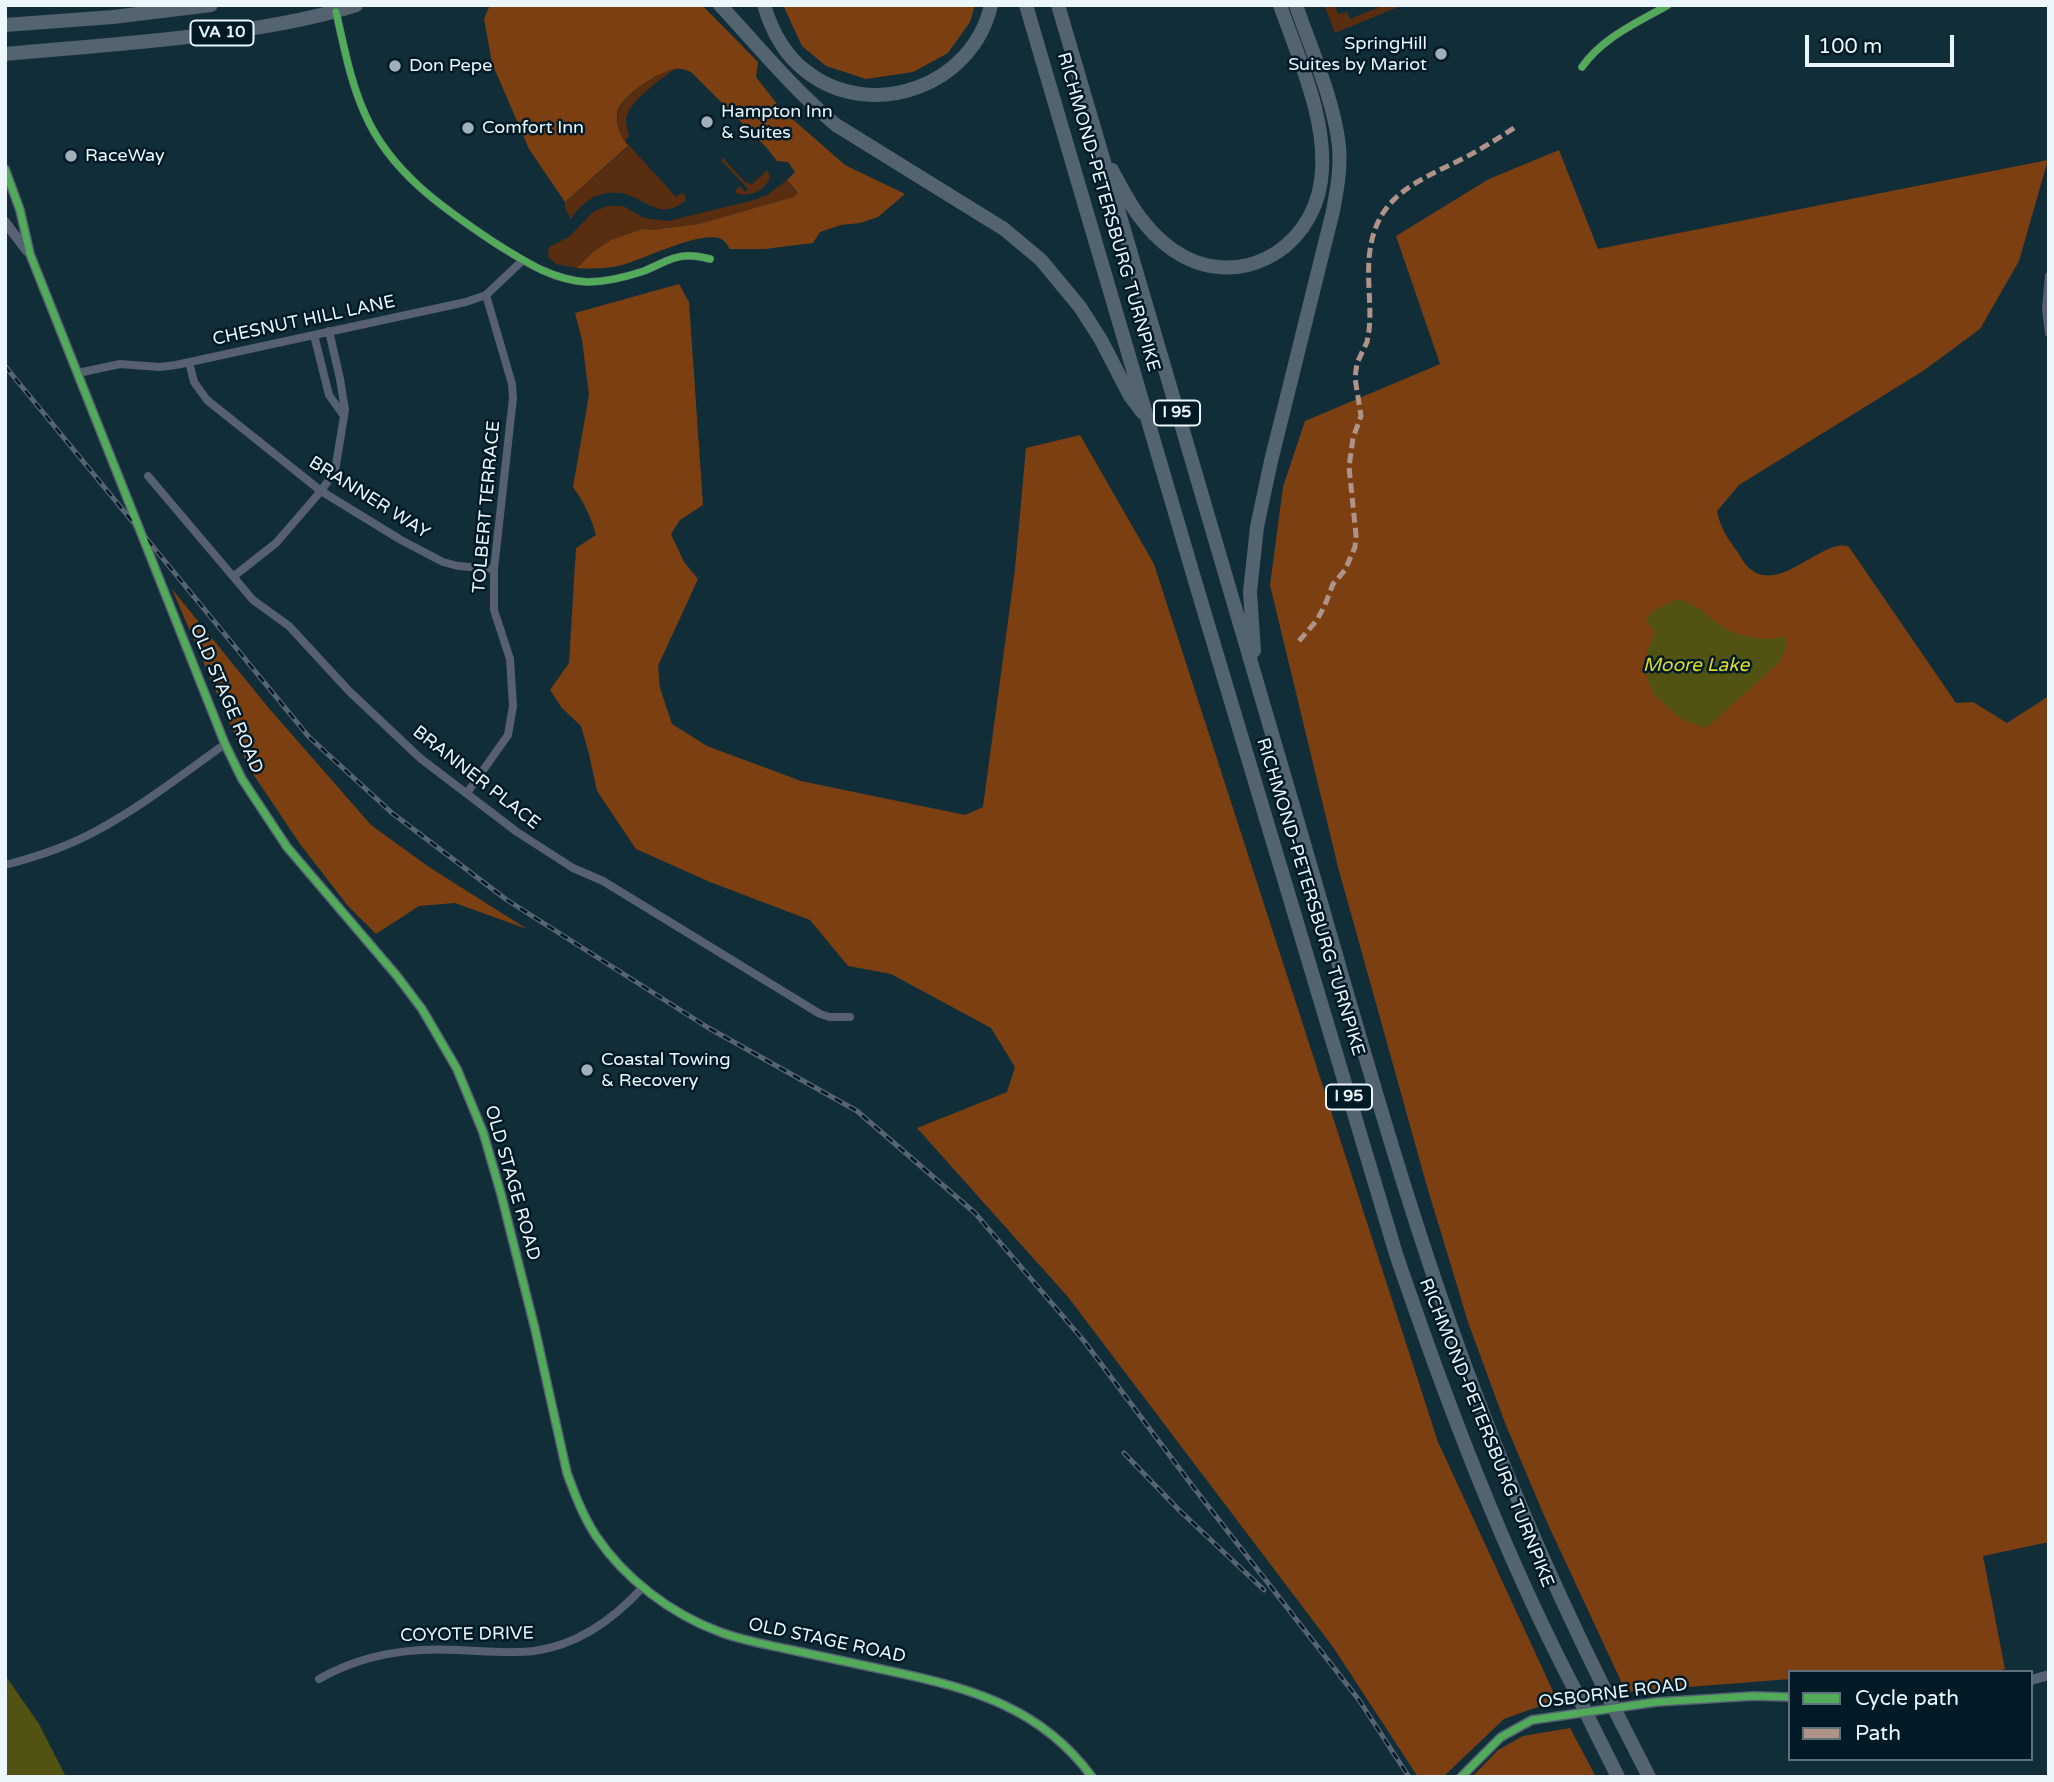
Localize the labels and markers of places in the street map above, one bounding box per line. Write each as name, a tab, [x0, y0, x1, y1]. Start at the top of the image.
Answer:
place label: SpringHill Suites by Mariot	[1288, 33, 1427, 76]
marker: SpringHill Suites by Mariot	[1433, 46, 1449, 62]
place label: Don Pepe	[409, 55, 492, 77]
marker: Don Pepe	[387, 58, 403, 74]
place label: Hampton Inn & Suites	[721, 101, 833, 144]
marker: Hampton Inn & Suites	[699, 114, 715, 130]
place label: Comfort Inn	[482, 117, 584, 139]
marker: Comfort Inn	[460, 120, 476, 136]
place label: RaceWay	[85, 145, 165, 167]
marker: RaceWay	[63, 148, 79, 164]
place label: Coastal Towing & Recovery	[601, 1049, 731, 1092]
marker: Coastal Towing & Recovery	[579, 1062, 595, 1078]

